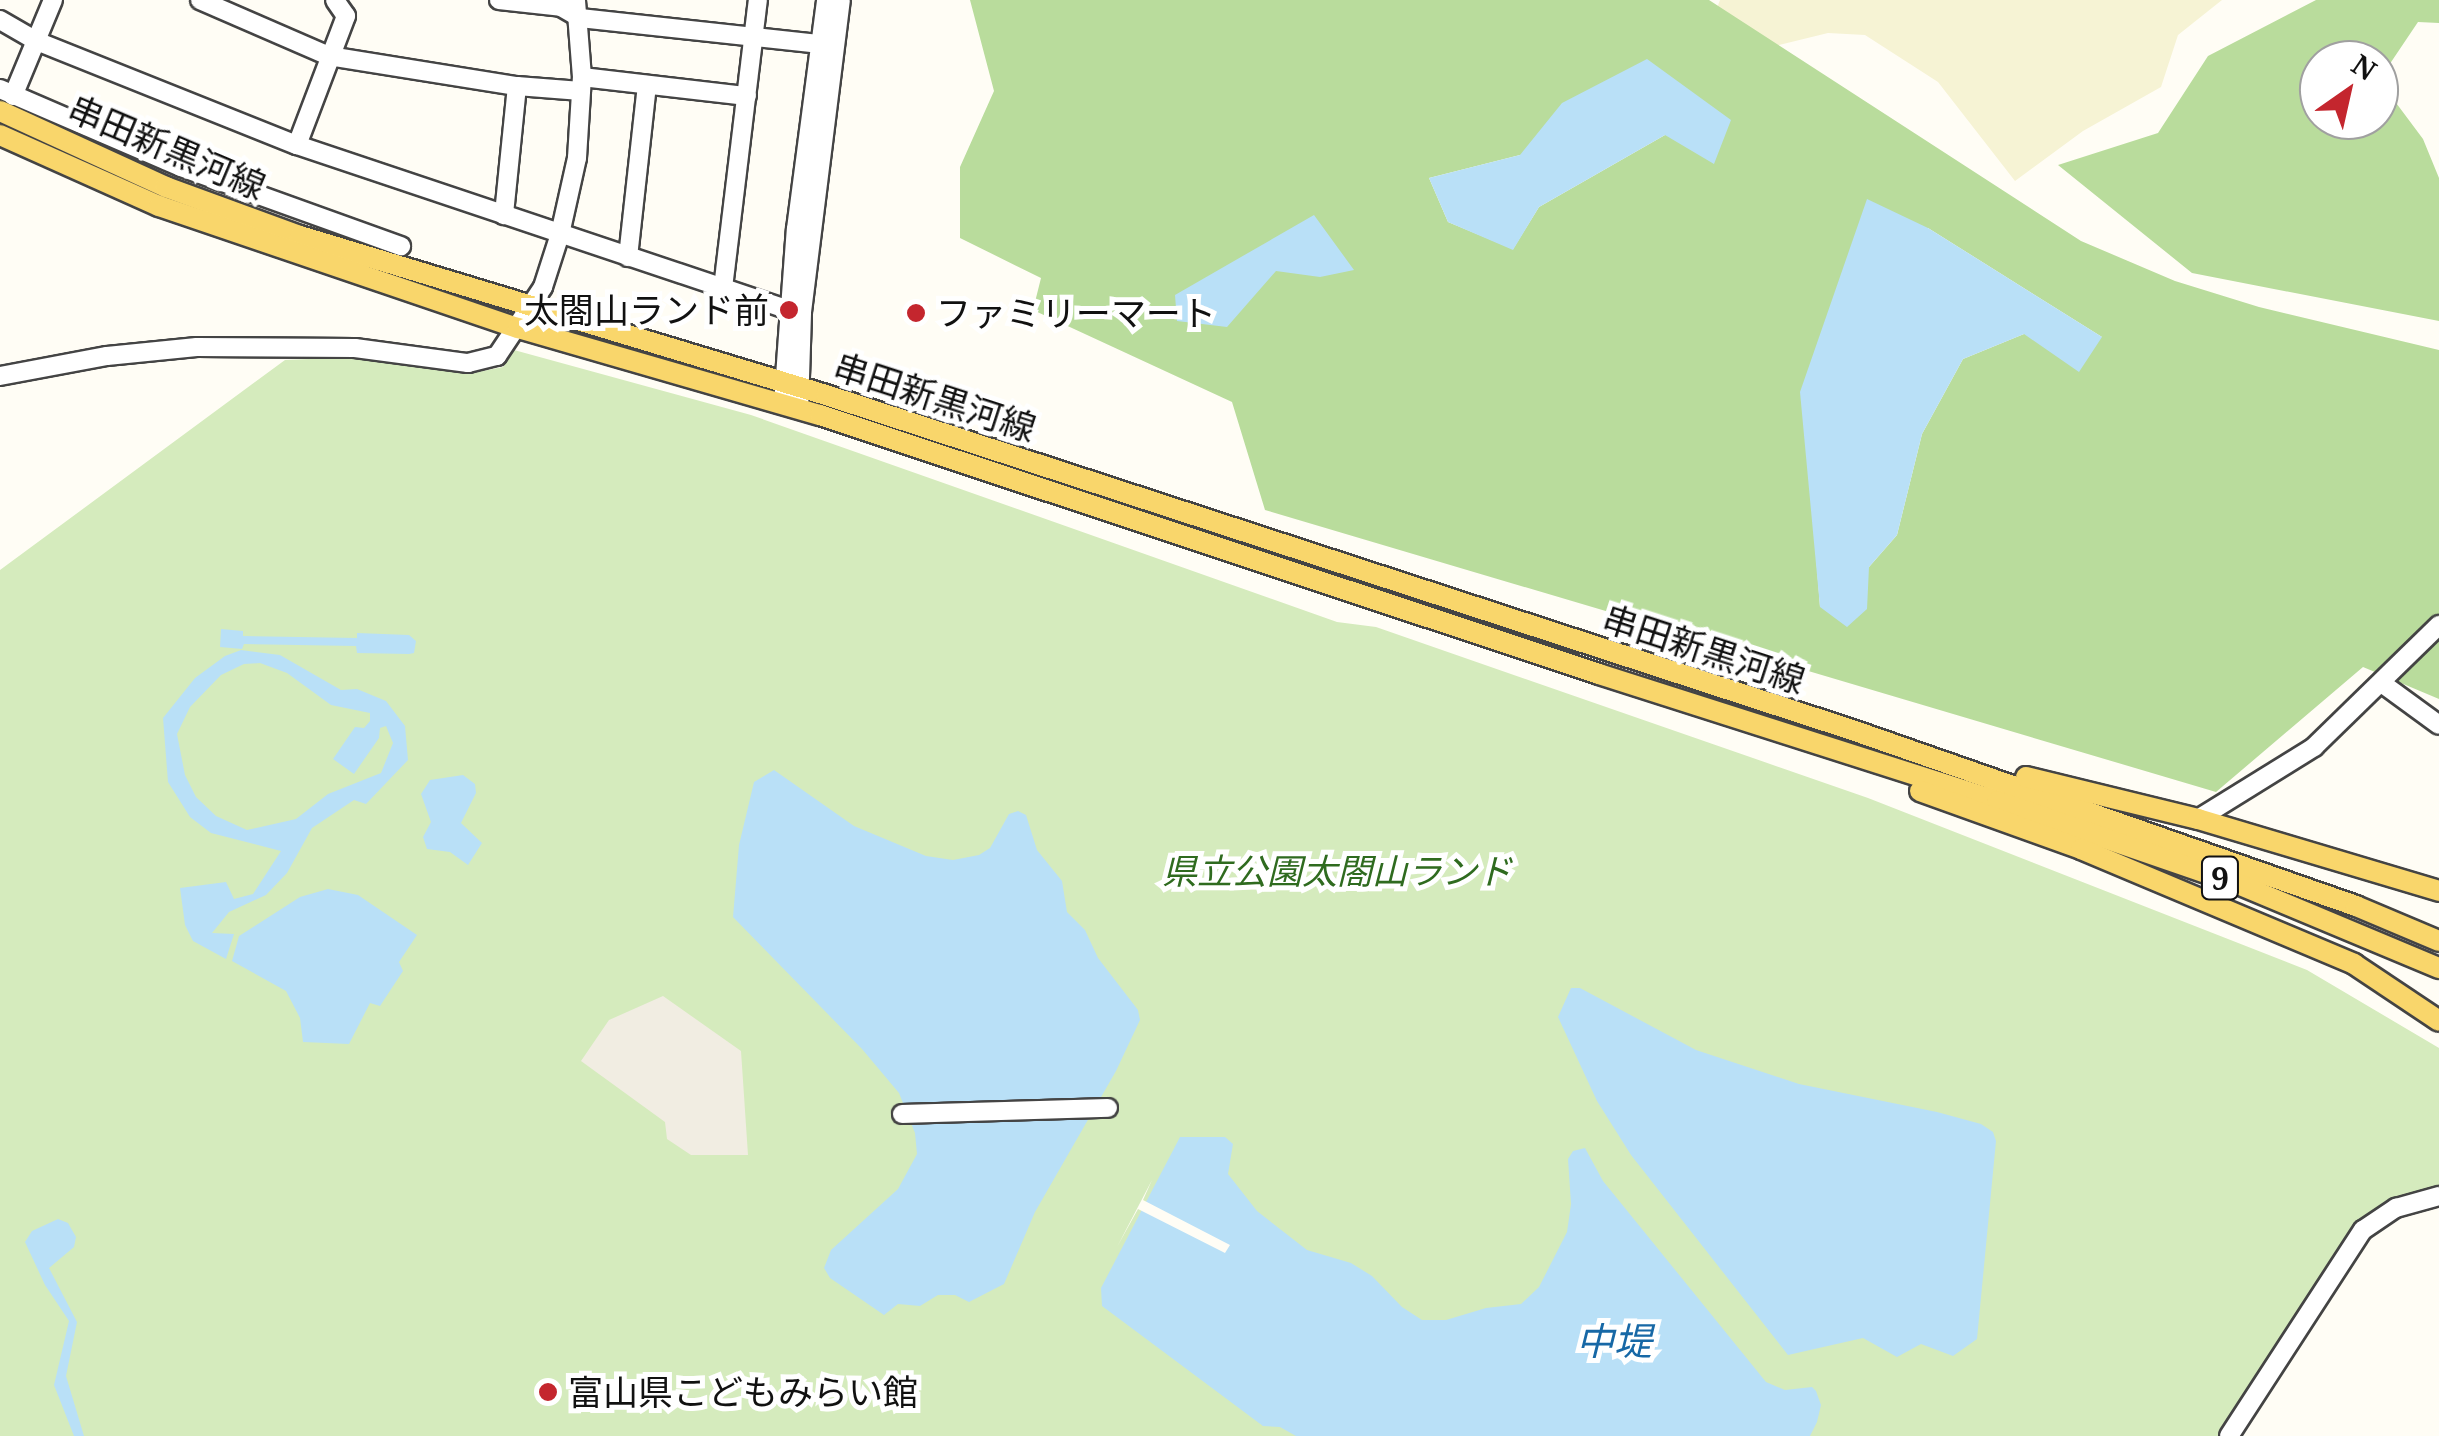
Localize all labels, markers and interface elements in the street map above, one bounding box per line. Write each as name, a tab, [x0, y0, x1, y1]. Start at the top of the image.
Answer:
north arrow	[2299, 40, 2399, 140]
text: N	[2345, 45, 2384, 89]
street label: 串田新黒河線	[62, 87, 272, 207]
place label: 太閤山ランド前	[524, 289, 769, 331]
place label: ファミリーマート	[936, 292, 1216, 334]
marker: 太閤山ランド前	[778, 299, 800, 321]
marker: ファミリーマート	[905, 302, 927, 324]
street label: 串田新黒河線	[829, 345, 1041, 449]
street label: 串田新黒河線	[1598, 597, 1810, 701]
park label: 県立公園太閤山ランド	[1162, 850, 1512, 892]
road number: 9	[2200, 851, 2240, 905]
water label: 中堤	[1576, 1318, 1652, 1364]
place label: 富山県こどもみらい館	[568, 1371, 918, 1413]
marker: 富山県こどもみらい館	[537, 1381, 559, 1403]

